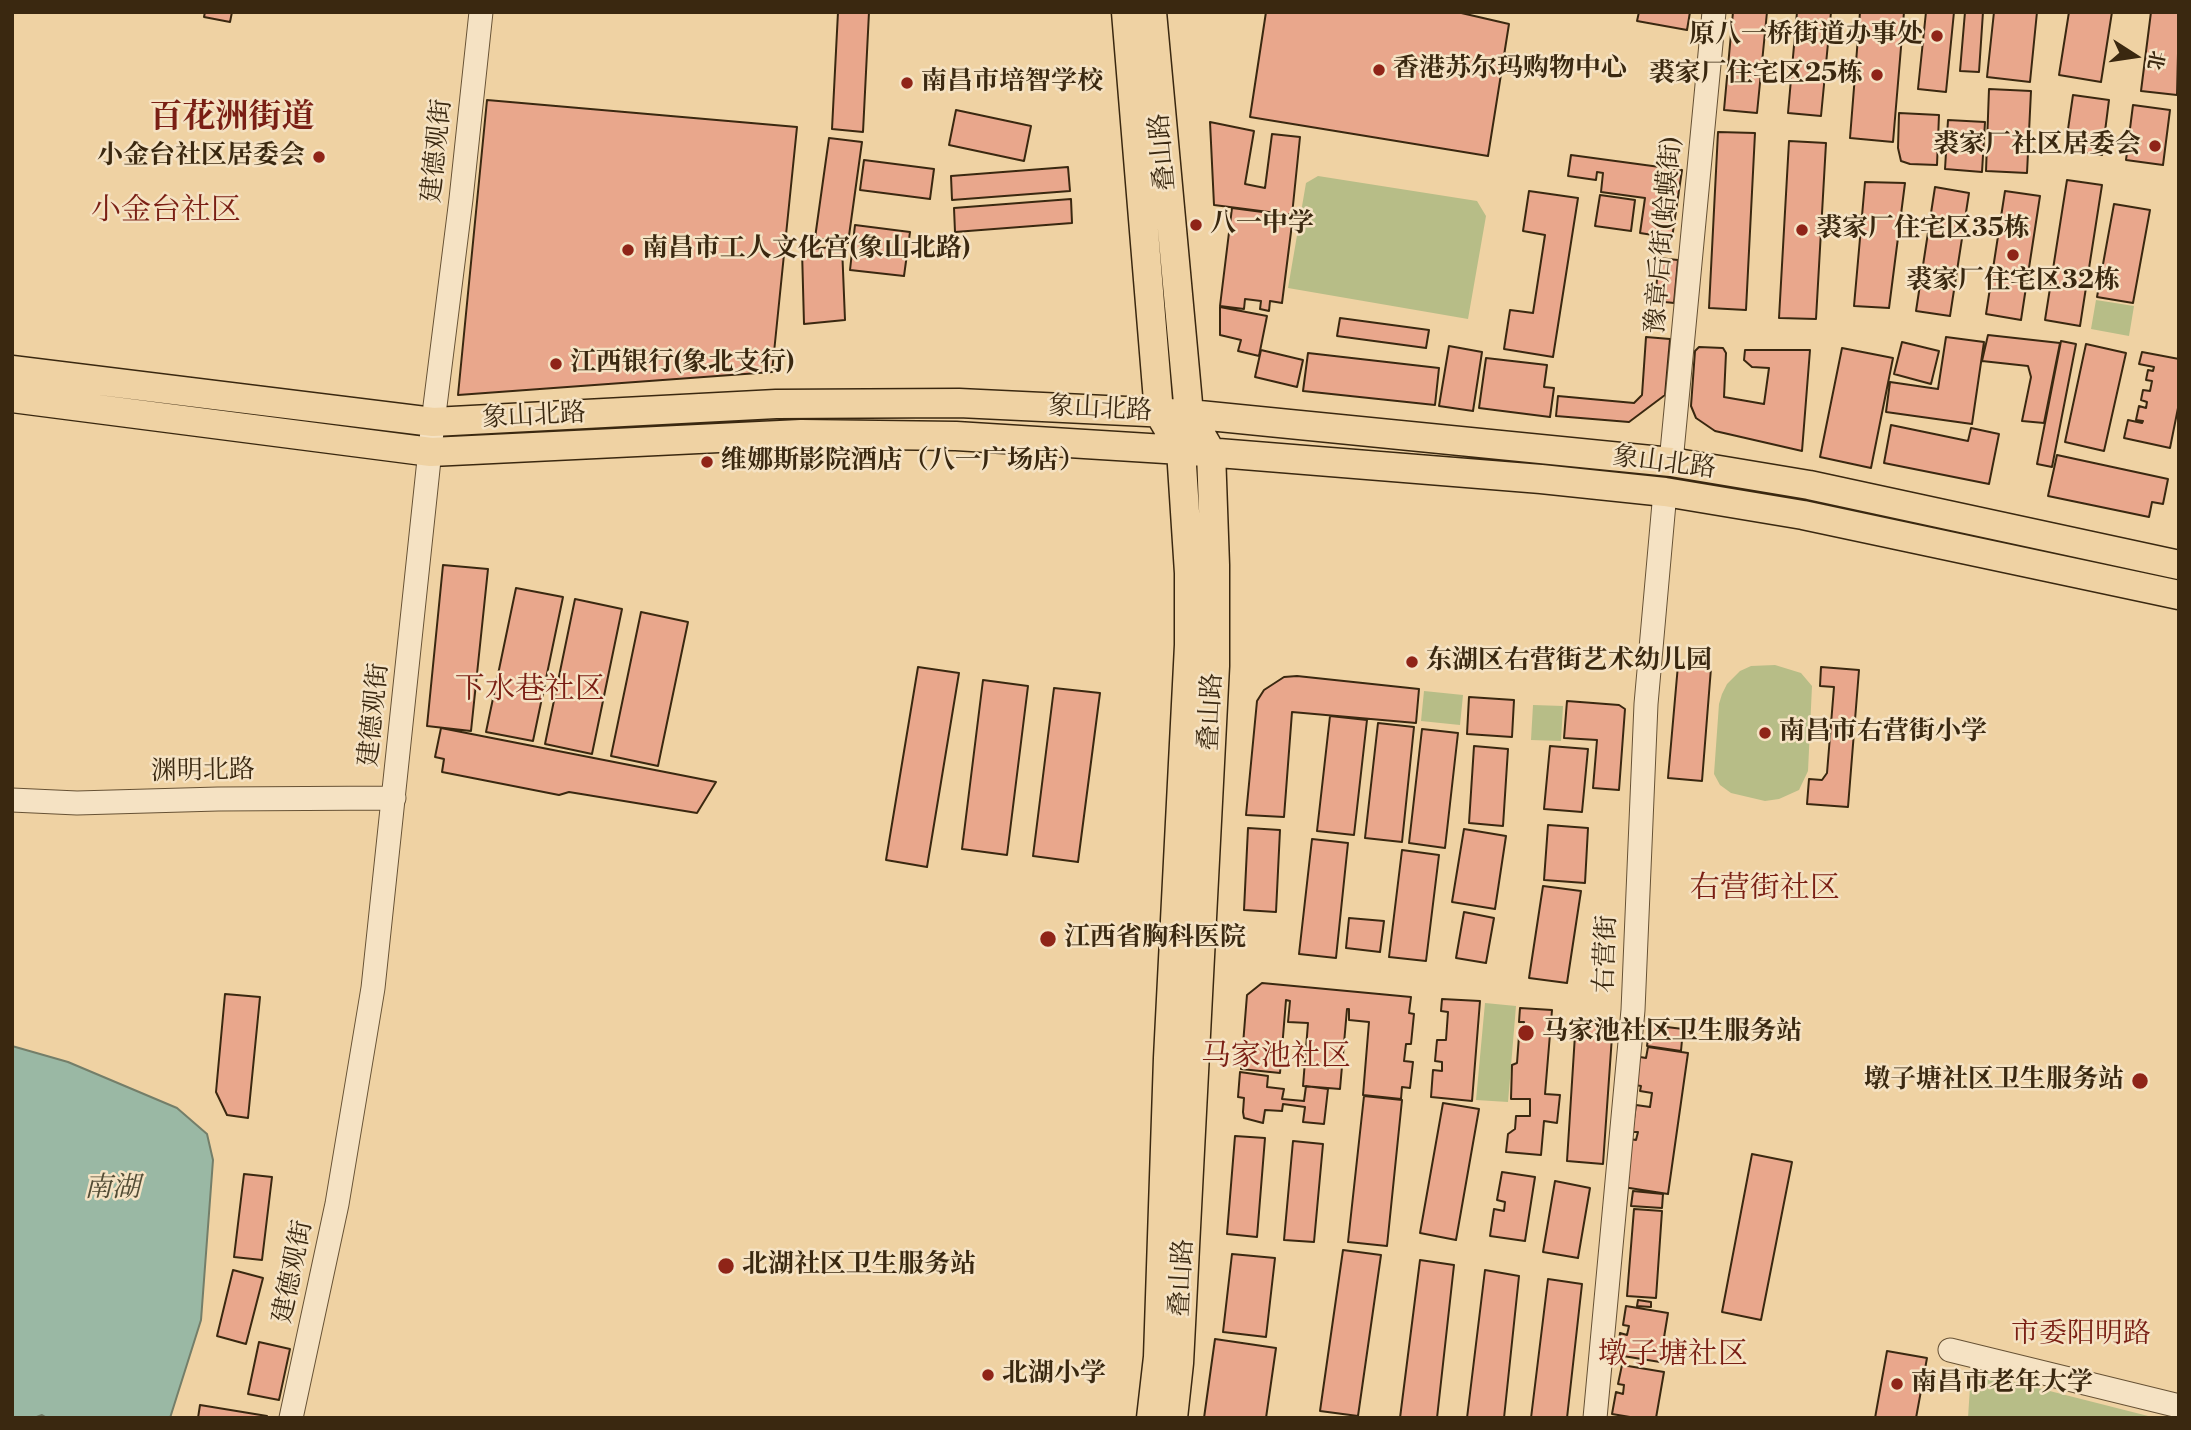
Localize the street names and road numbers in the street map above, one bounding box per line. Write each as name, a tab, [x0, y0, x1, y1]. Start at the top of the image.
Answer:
street label: 建德观街	[417, 98, 459, 204]
street label: 叠山路	[1145, 112, 1183, 192]
street label: 豫章后街(蛤蟆街)	[1641, 135, 1689, 335]
street label: 象山北路	[1047, 392, 1153, 428]
street label: 象山北路	[481, 399, 587, 435]
street label: 象山北路	[1610, 442, 1718, 486]
street label: 建德观街	[354, 662, 396, 768]
street label: 叠山路	[1194, 672, 1230, 752]
street label: 渊明北路	[151, 755, 255, 789]
street label: 右营街	[1590, 914, 1624, 994]
street label: 建德观街	[268, 1218, 320, 1326]
street label: 叠山路	[1165, 1238, 1201, 1318]

